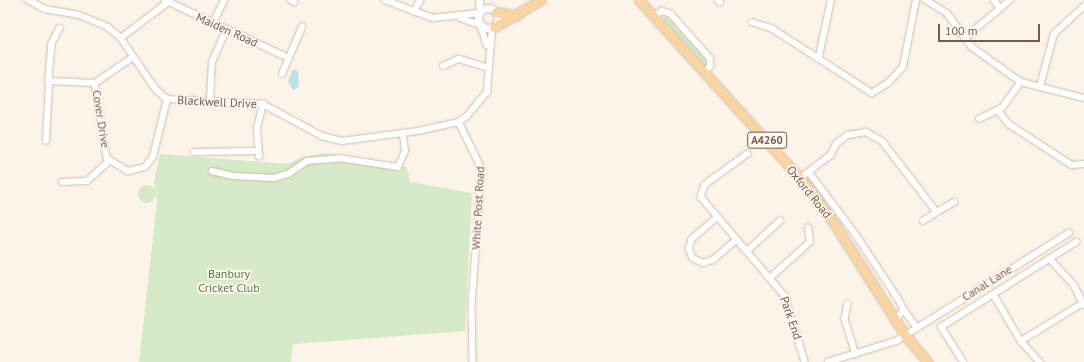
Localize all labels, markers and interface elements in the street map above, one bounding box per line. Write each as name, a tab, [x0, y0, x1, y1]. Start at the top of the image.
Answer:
street label: Maiden Road	[194, 10, 260, 50]
scale bar	[940, 16, 1042, 42]
text: 100 m	[945, 23, 978, 38]
street label: Cover Drive	[89, 89, 113, 149]
street label: Blackwell Drive	[177, 93, 257, 111]
road number: A4260	[747, 131, 787, 149]
street label: Oxford Road	[783, 163, 835, 221]
street label: White Post Road	[469, 166, 487, 250]
street label: Canal Lane	[959, 262, 1015, 304]
park label: Banbury Cricket Club	[198, 267, 260, 295]
street label: Park End	[777, 295, 805, 341]

